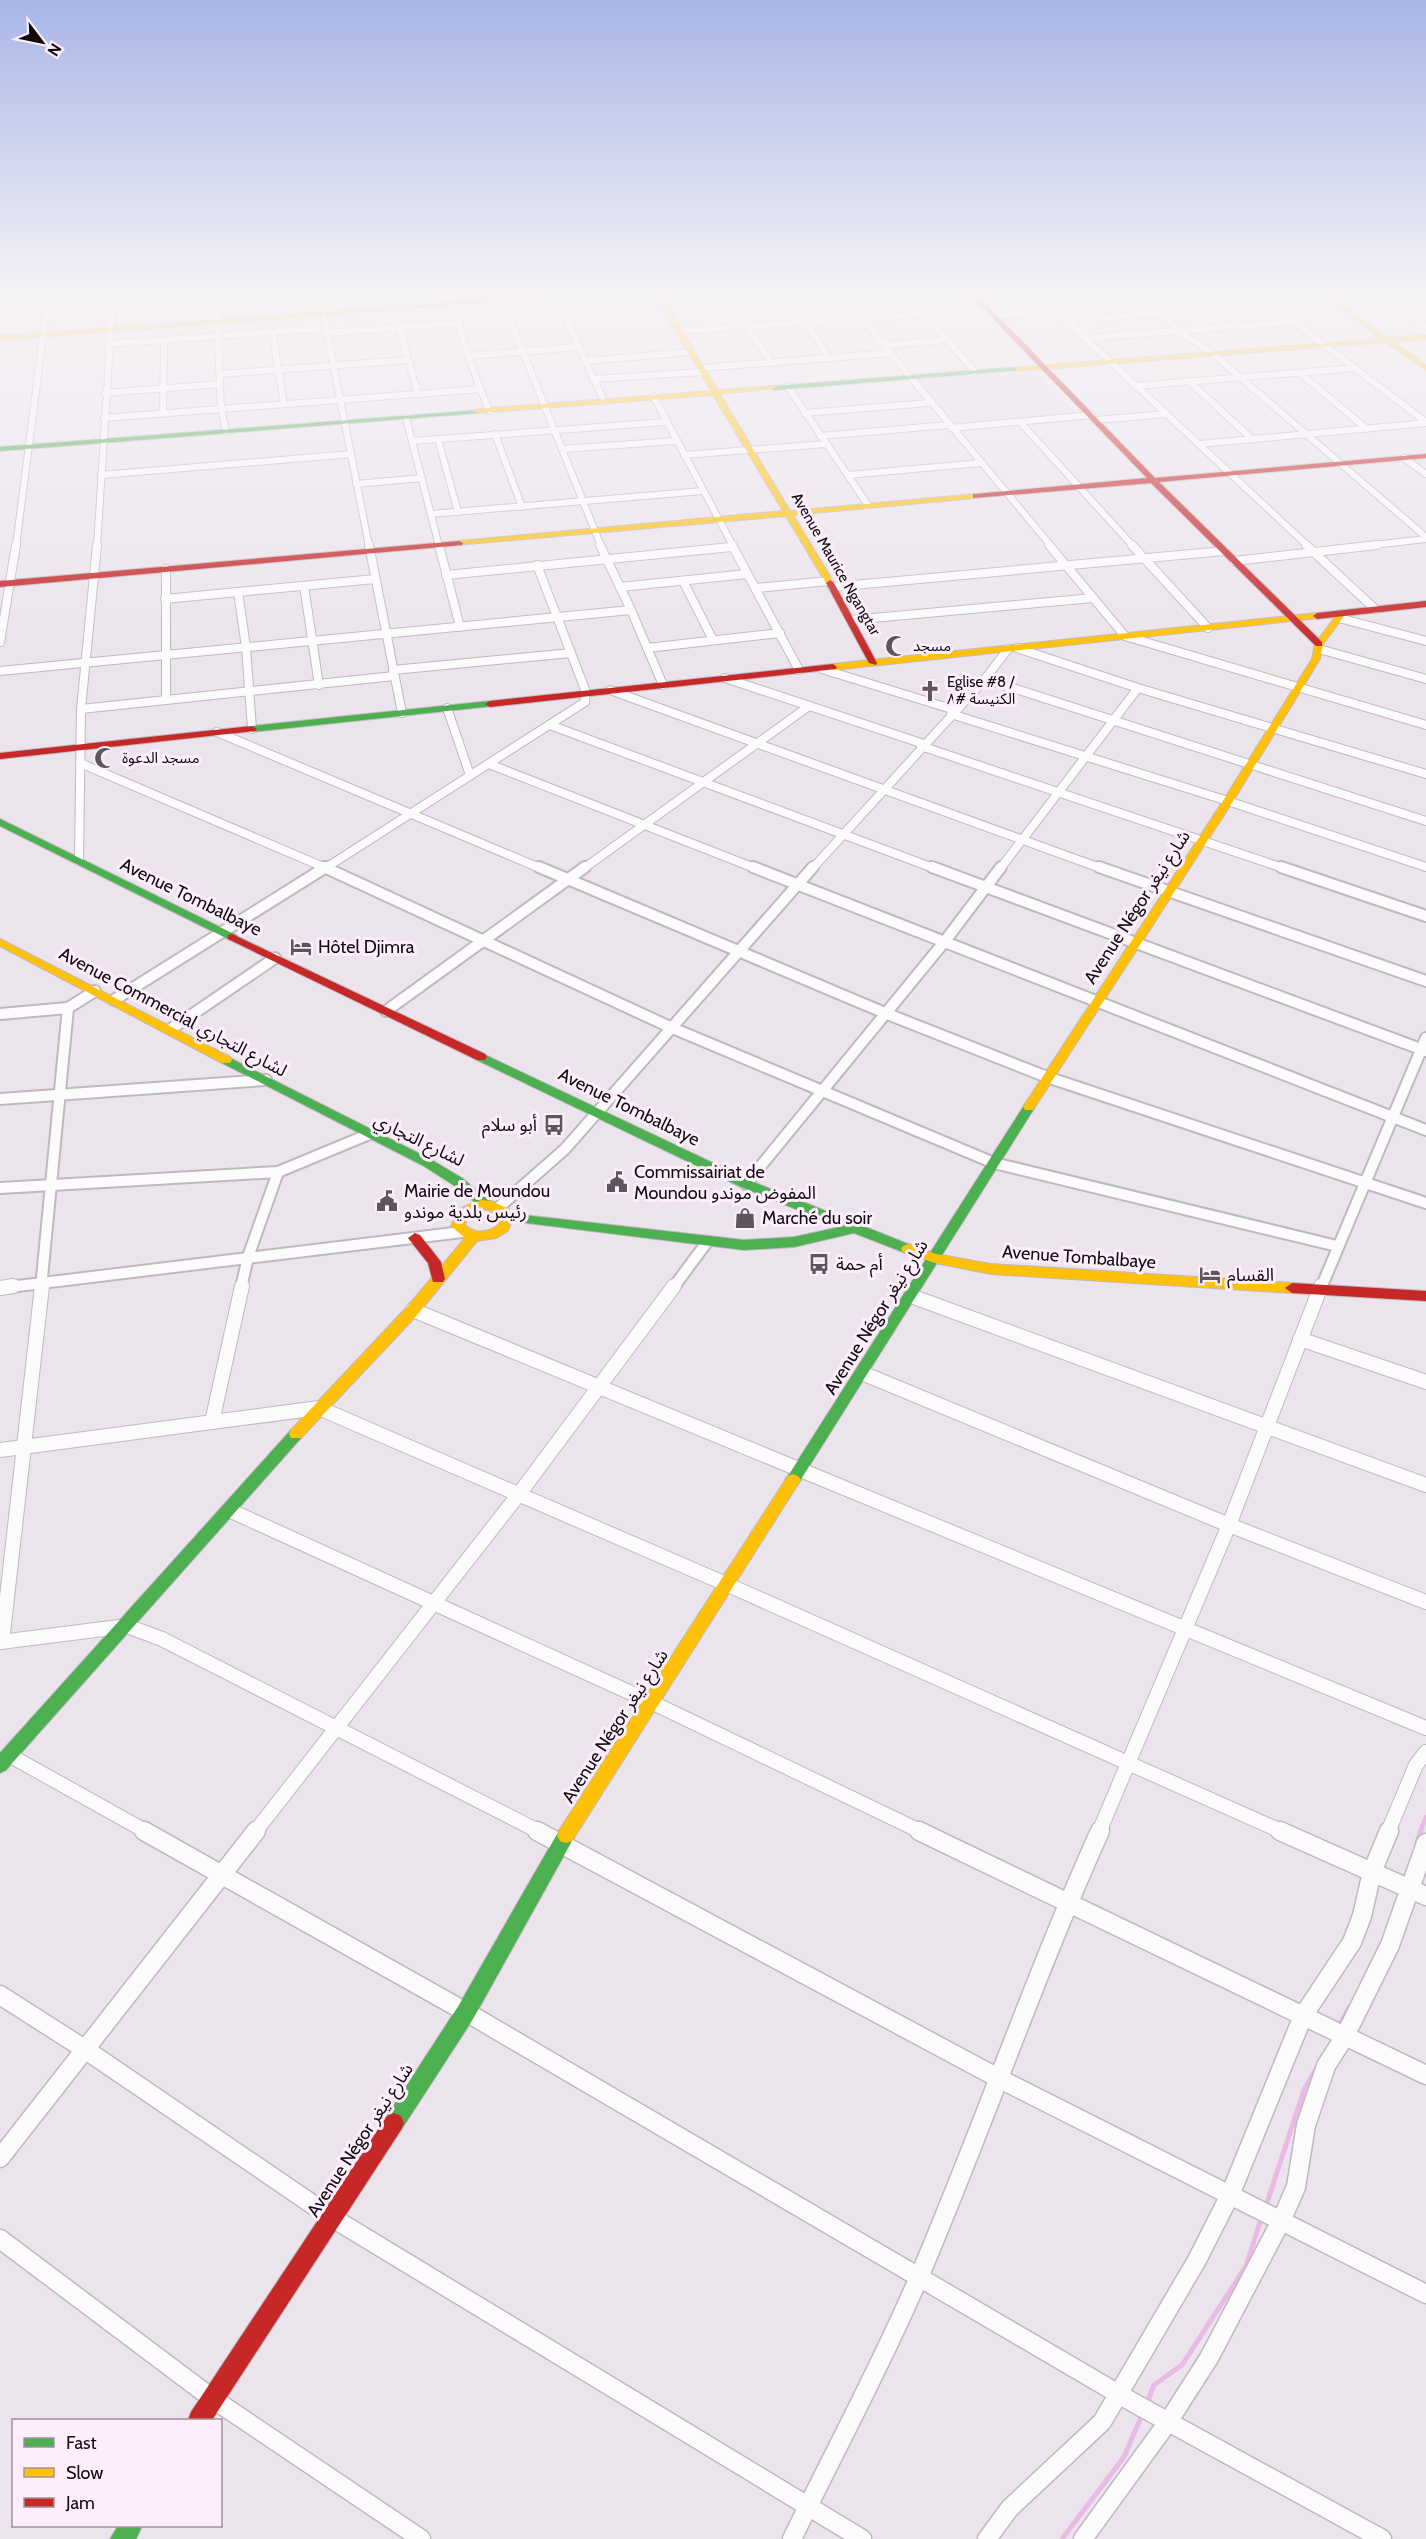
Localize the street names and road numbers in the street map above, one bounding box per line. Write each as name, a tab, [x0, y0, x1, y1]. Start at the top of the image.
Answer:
street label: Avenue Maurice Ngangtar	[788, 490, 884, 639]
street label: Avenue Négor شارع نيغر	[1079, 826, 1197, 990]
street label: Avenue Tombalbaye	[117, 853, 265, 941]
street label: Avenue Commercial لشارع التجاري	[54, 942, 291, 1084]
street label: Avenue Tombalbaye	[555, 1063, 703, 1151]
street label: لشارع التجاري	[369, 1109, 468, 1174]
street label: Avenue Négor شارع نيغر	[819, 1235, 935, 1400]
street label: Avenue Tombalbaye	[1001, 1241, 1157, 1273]
street label: Avenue Négor شارع نيغر	[557, 1645, 675, 1809]
street label: Avenue Négor شارع نيغر	[302, 2059, 420, 2223]

